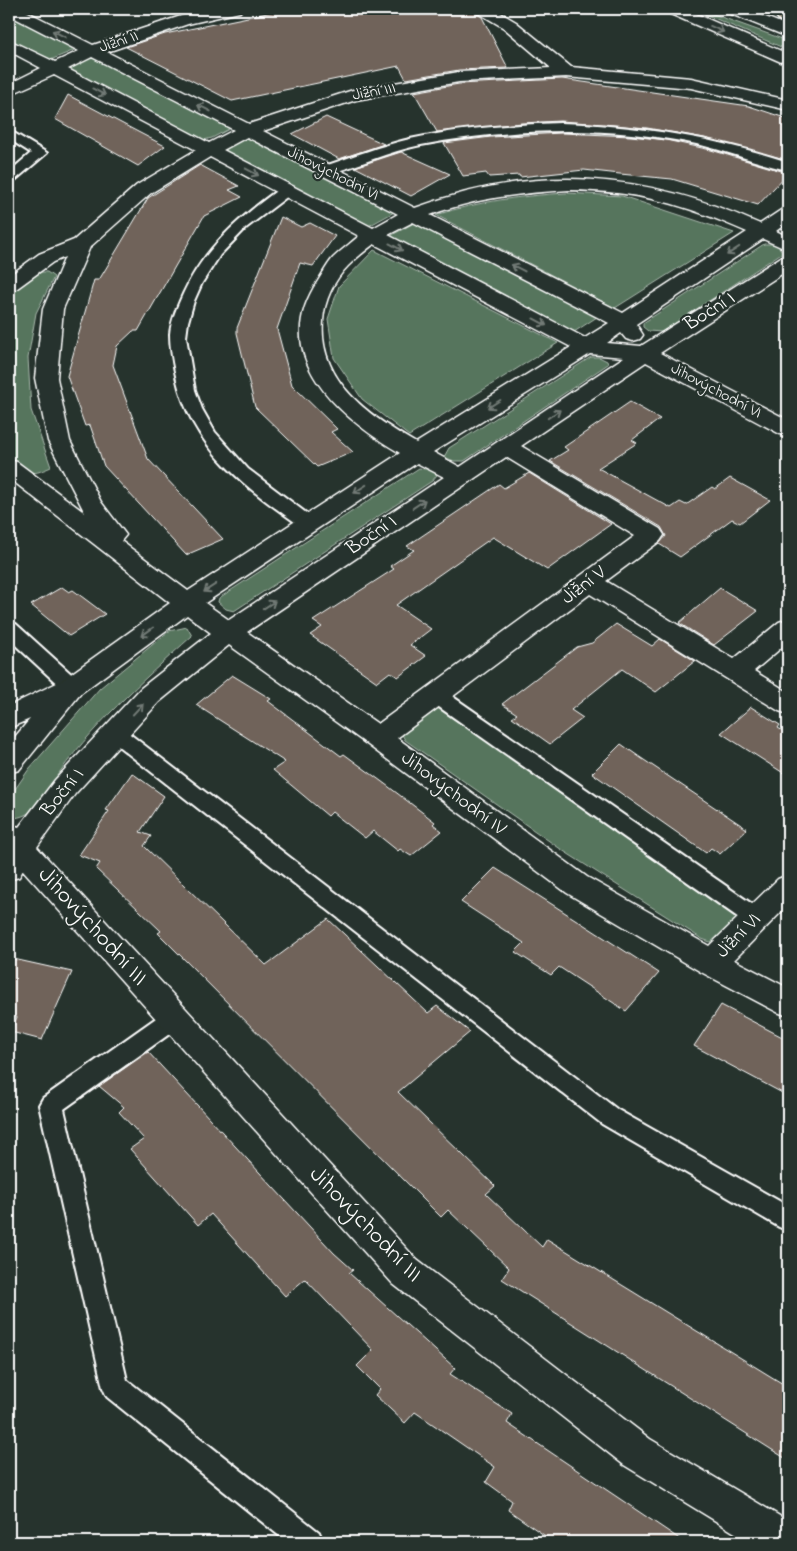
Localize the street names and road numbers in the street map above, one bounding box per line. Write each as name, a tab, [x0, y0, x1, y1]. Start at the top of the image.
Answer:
street label: Jižní II	[96, 24, 142, 60]
street label: Jižní III	[351, 76, 397, 108]
street label: Jihovýchodní VI	[283, 141, 383, 207]
street label: Boční I	[678, 285, 741, 340]
street label: Jihovýchodní VI	[666, 357, 766, 425]
street label: Boční I	[340, 508, 403, 564]
street label: Jižní V	[555, 559, 613, 613]
street label: Jihovýchodní IV	[394, 745, 512, 844]
street label: Boční I	[34, 762, 92, 825]
street label: Jihovýchodní III	[28, 859, 155, 995]
street label: Jižní VI	[710, 907, 768, 965]
street label: Jihovýchodní III	[299, 1159, 430, 1292]

